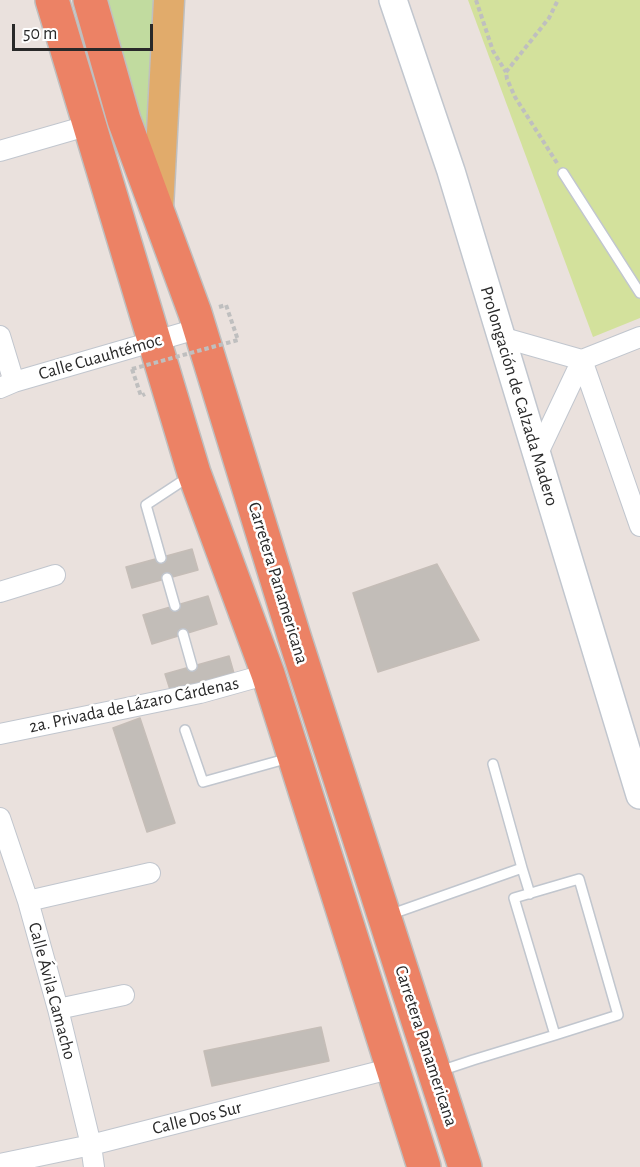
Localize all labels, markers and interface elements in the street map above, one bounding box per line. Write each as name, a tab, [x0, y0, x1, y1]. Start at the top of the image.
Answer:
scale bar	[15, 12, 156, 50]
text: 50 m	[23, 25, 57, 43]
street label: Prolongación de Calzada Madero	[475, 283, 563, 509]
street label: Calle Cuauhtémoc	[36, 329, 164, 385]
street label: Carretera Panamericana	[243, 500, 313, 666]
street label: 2a. Privada de Lázaro Cárdenas	[27, 672, 241, 738]
street label: Calle Ávila Camacho	[23, 920, 81, 1062]
street label: Carretera Panamericana	[390, 963, 462, 1129]
street label: Calle Dos Sur	[150, 1096, 244, 1140]

